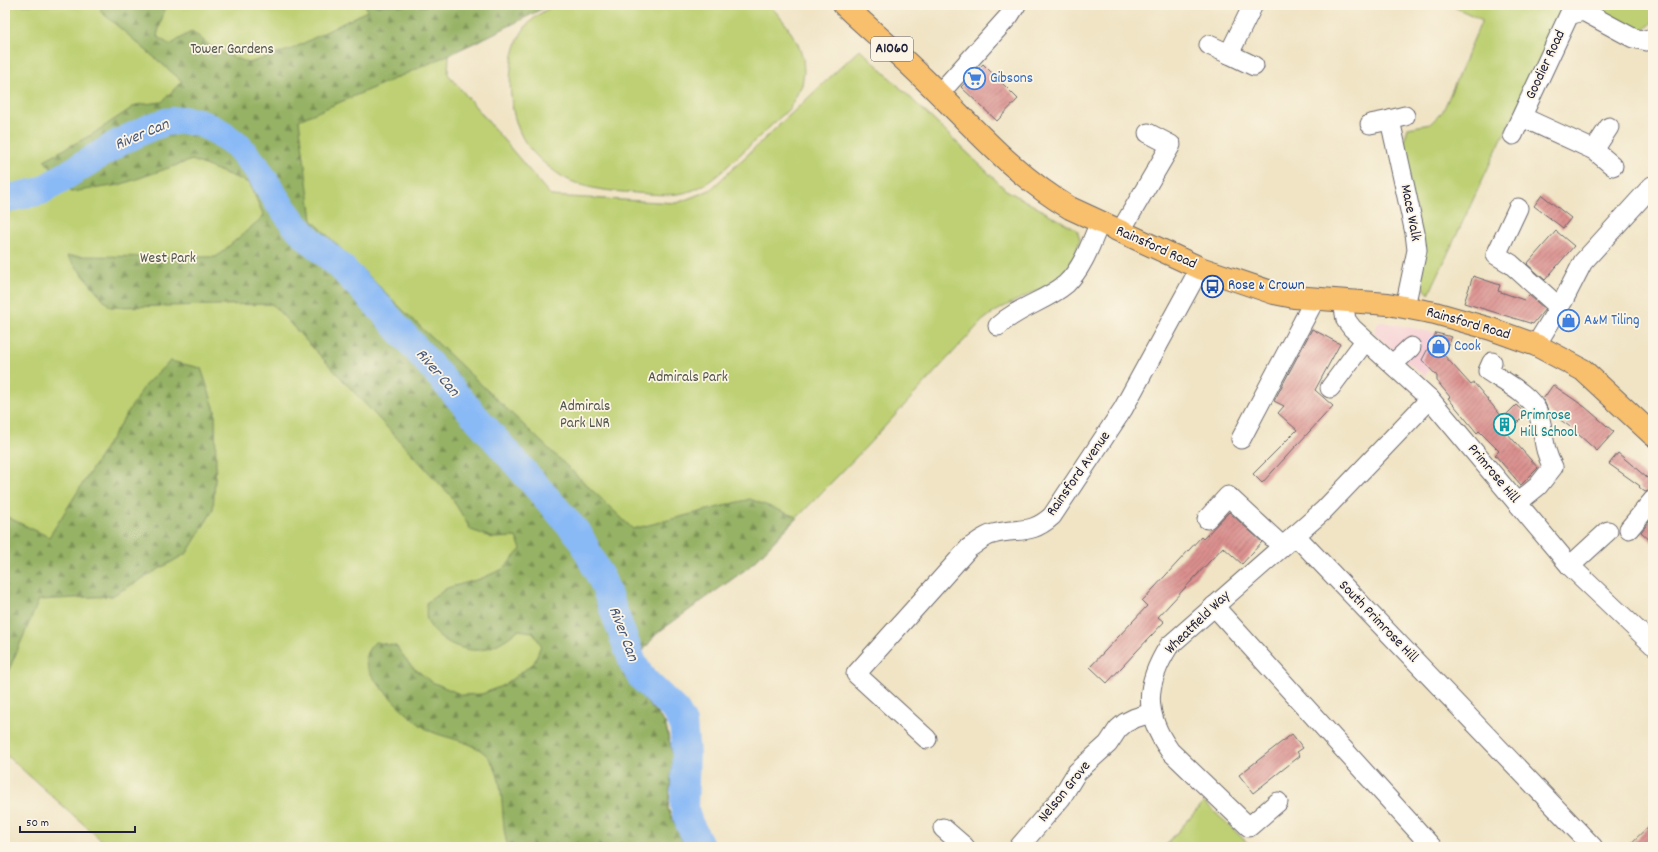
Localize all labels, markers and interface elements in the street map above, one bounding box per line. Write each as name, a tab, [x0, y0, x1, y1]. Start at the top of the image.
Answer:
street label: Goodier Road	[1520, 27, 1572, 103]
road number: A1060	[871, 37, 913, 61]
park label: Tower Gardens	[190, 39, 274, 61]
supermarket icon: Gibsons	[962, 66, 988, 92]
place label: Gibsons	[990, 68, 1033, 90]
water label: River Can	[111, 113, 173, 157]
street label: Mace Walk	[1394, 183, 1426, 243]
street label: Rainsford Road	[1112, 220, 1200, 276]
park label: West Park	[140, 248, 196, 270]
bus stop icon: Rose & Crown	[1200, 273, 1226, 299]
place label: Rose & Crown	[1228, 275, 1305, 297]
street label: Rainsford Road	[1423, 302, 1513, 346]
shop icon: A&M Tiling	[1556, 308, 1582, 334]
place label: A&M Tiling	[1584, 310, 1640, 332]
shop icon: Cook	[1425, 334, 1451, 360]
place label: Cook	[1454, 336, 1481, 358]
water label: River Can	[410, 344, 465, 402]
park label: Admirals Park	[648, 367, 728, 389]
park label: Admirals Park LNR	[560, 396, 610, 435]
place label: Primrose Hill School	[1520, 405, 1578, 444]
building icon: Primrose Hill School	[1492, 412, 1518, 438]
street label: Rainsford Avenue	[1041, 427, 1117, 521]
street label: Primrose Hill	[1462, 440, 1525, 509]
street label: South Primrose Hill	[1333, 576, 1423, 668]
street label: Wheatfield Way	[1160, 585, 1236, 660]
water label: River Can	[602, 603, 644, 665]
street label: Nelson Grove	[1033, 756, 1097, 828]
scale bar	[20, 808, 135, 834]
text: 50 m	[26, 815, 49, 832]

